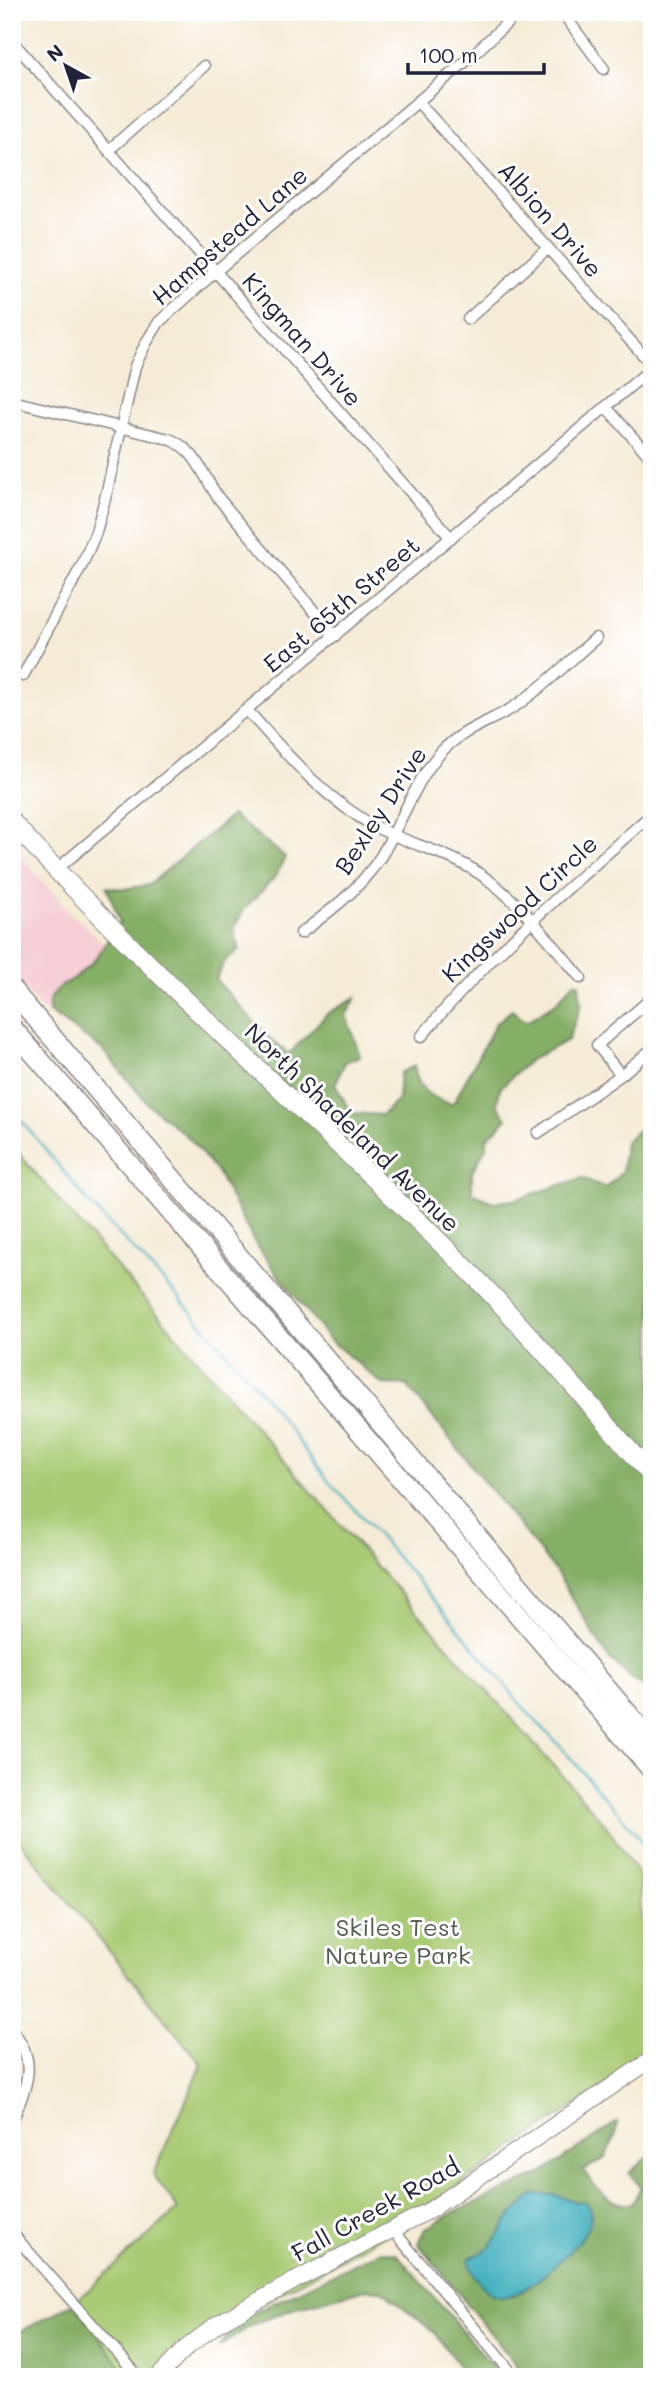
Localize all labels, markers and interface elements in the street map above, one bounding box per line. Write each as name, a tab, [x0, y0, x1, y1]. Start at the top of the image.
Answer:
north arrow	[32, 32, 102, 102]
scale bar	[408, 32, 545, 76]
text: N	[41, 38, 68, 67]
text: 100 m	[419, 41, 478, 68]
street label: Albion Drive	[492, 155, 610, 283]
street label: Hampstead Lane	[145, 159, 313, 311]
street label: Kingman Drive	[236, 266, 370, 412]
street label: East 65th Street	[256, 529, 426, 679]
street label: Bexley Drive	[327, 740, 433, 880]
street label: Kingswood Circle	[434, 828, 604, 988]
street label: North Shadeland Avenue	[239, 1016, 467, 1238]
park label: Skiles Test Nature Park	[325, 1911, 471, 1970]
street label: Fall Creek Road	[286, 2150, 464, 2268]

